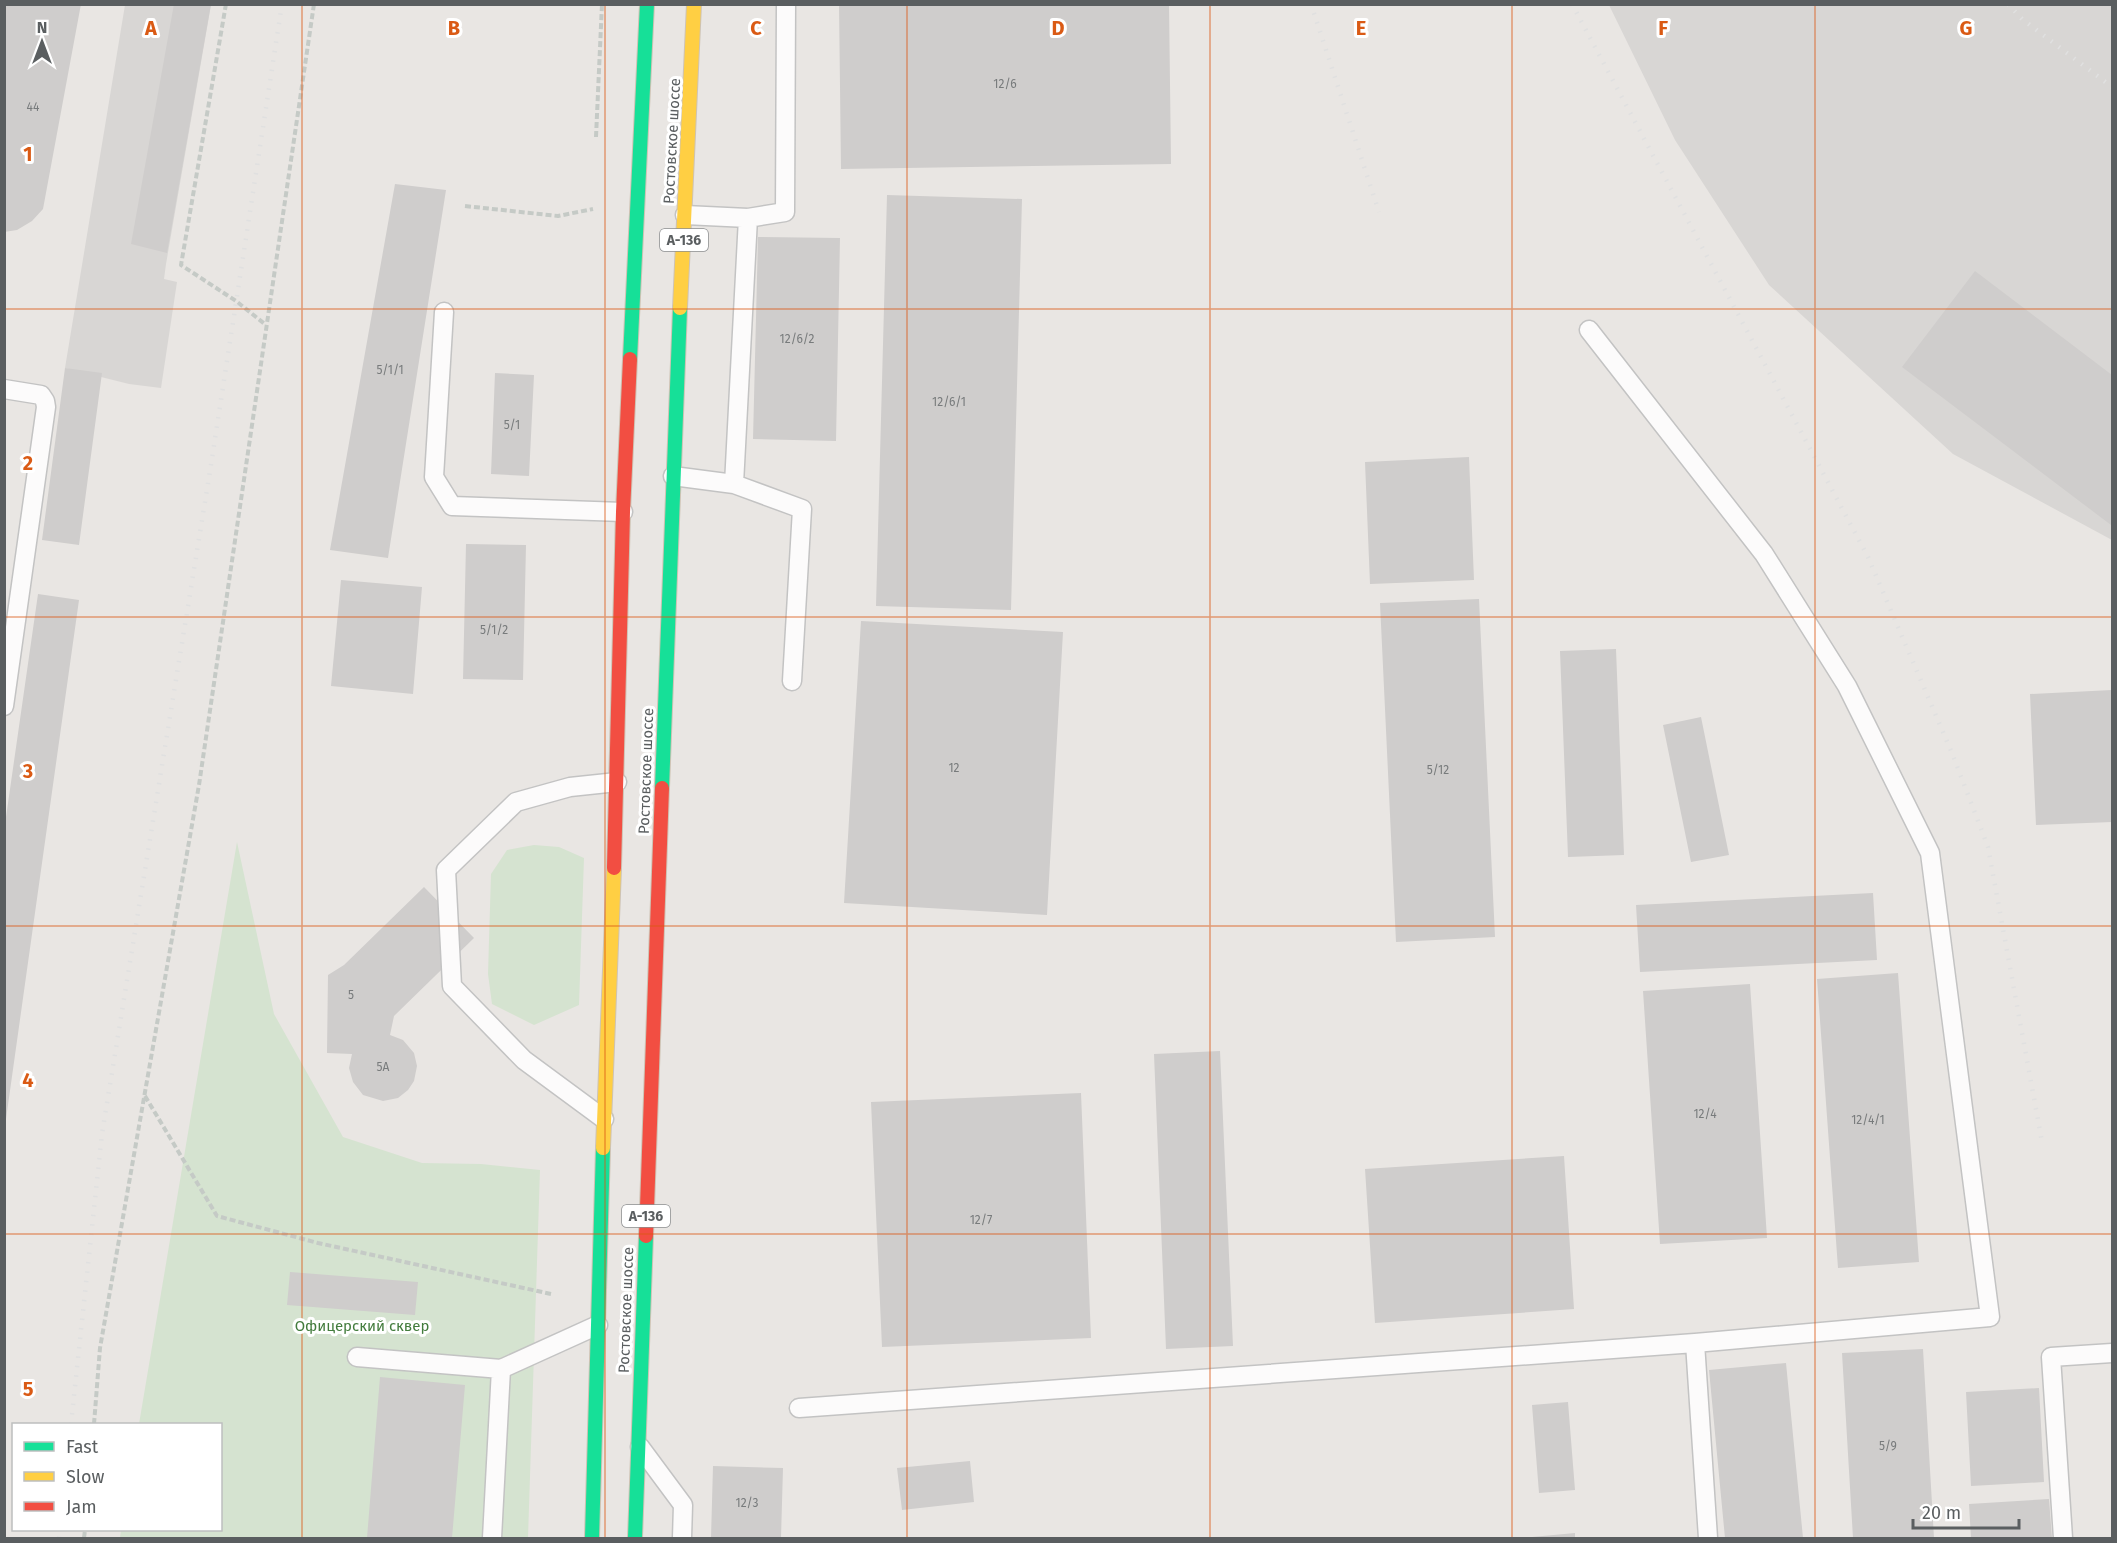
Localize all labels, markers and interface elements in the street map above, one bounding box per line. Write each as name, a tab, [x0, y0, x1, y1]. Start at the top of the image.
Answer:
north arrow	[12, 12, 72, 72]
text: A	[144, 16, 158, 40]
text: B	[448, 16, 460, 40]
text: C	[750, 16, 762, 40]
text: D	[1051, 16, 1065, 40]
text: E	[1356, 16, 1366, 40]
text: F	[1658, 16, 1668, 40]
text: G	[1960, 16, 1972, 40]
text: N	[37, 18, 47, 37]
house number: 12/6	[993, 77, 1017, 91]
street label: Ростовское шоссе	[660, 78, 684, 204]
house number: 44	[27, 100, 40, 114]
text: 1	[23, 142, 33, 166]
road number: А-136	[660, 229, 708, 251]
house number: 12/6/2	[780, 332, 814, 346]
house number: 5/1/1	[376, 363, 404, 377]
house number: 12/6/1	[932, 395, 966, 409]
house number: 5/1	[504, 418, 520, 432]
text: 2	[23, 451, 33, 475]
house number: 5/1/2	[480, 623, 508, 637]
street label: Ростовское шоссе	[635, 708, 657, 834]
text: 3	[22, 759, 33, 783]
house number: 12	[948, 761, 960, 775]
house number: 5/12	[1427, 763, 1449, 777]
house number: 5	[348, 988, 354, 1002]
house number: 5А	[377, 1060, 390, 1074]
text: 4	[22, 1068, 34, 1092]
house number: 12/4	[1693, 1107, 1717, 1121]
house number: 12/4/1	[1851, 1113, 1885, 1127]
road number: А-136	[622, 1205, 670, 1227]
house number: 12/7	[970, 1213, 992, 1227]
street label: Ростовское шоссе	[615, 1247, 637, 1373]
park label: Офицерский сквер	[295, 1317, 429, 1335]
text: 5	[23, 1377, 34, 1401]
legend	[12, 1423, 222, 1531]
text: Fast	[66, 1436, 99, 1458]
house number: 5/9	[1879, 1439, 1897, 1453]
text: Slow	[66, 1466, 105, 1488]
scale bar	[1913, 1492, 2020, 1530]
text: Jam	[66, 1496, 97, 1518]
house number: 12/3	[735, 1496, 759, 1510]
text: 20 m	[1922, 1502, 1961, 1524]

